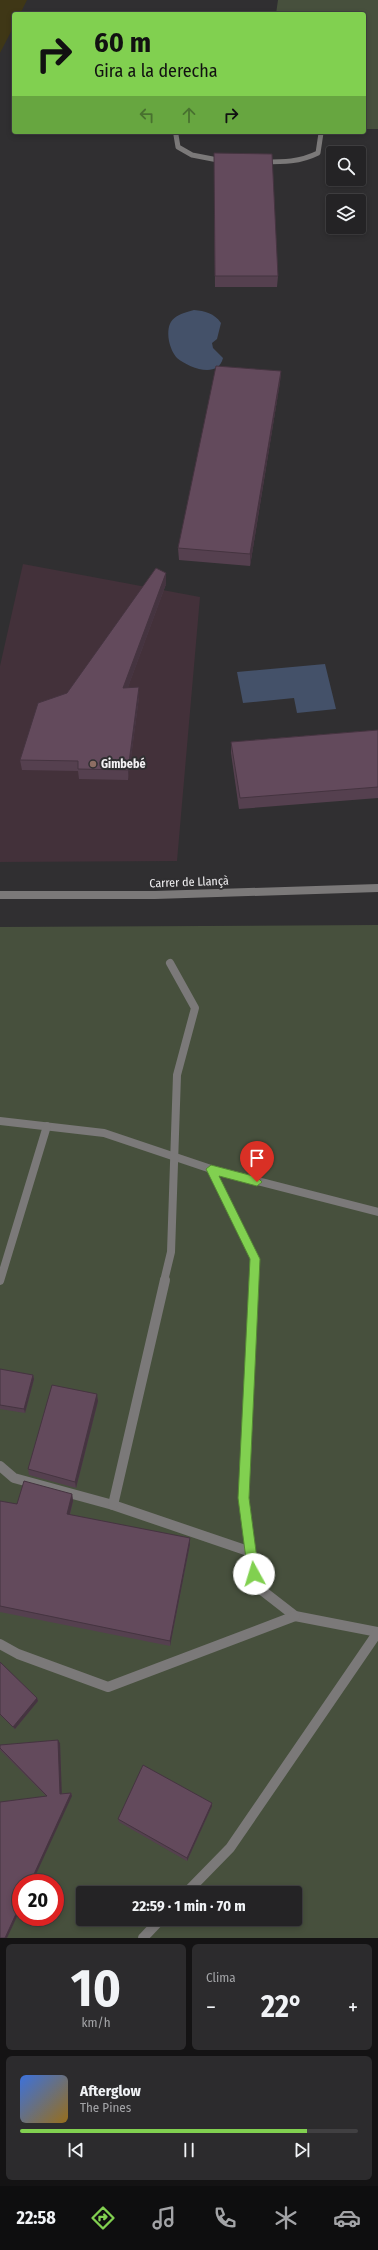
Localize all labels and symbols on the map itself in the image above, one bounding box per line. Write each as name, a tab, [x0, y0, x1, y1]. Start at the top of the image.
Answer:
place label: Gimbebé	[101, 757, 146, 771]
marker: Gimbebé	[88, 759, 98, 769]
street label: Carrer de Llançà	[149, 874, 229, 890]
pin	[240, 1141, 274, 1182]
position arrow	[233, 1553, 275, 1595]
speed limit sign: 20	[12, 1874, 64, 1926]

